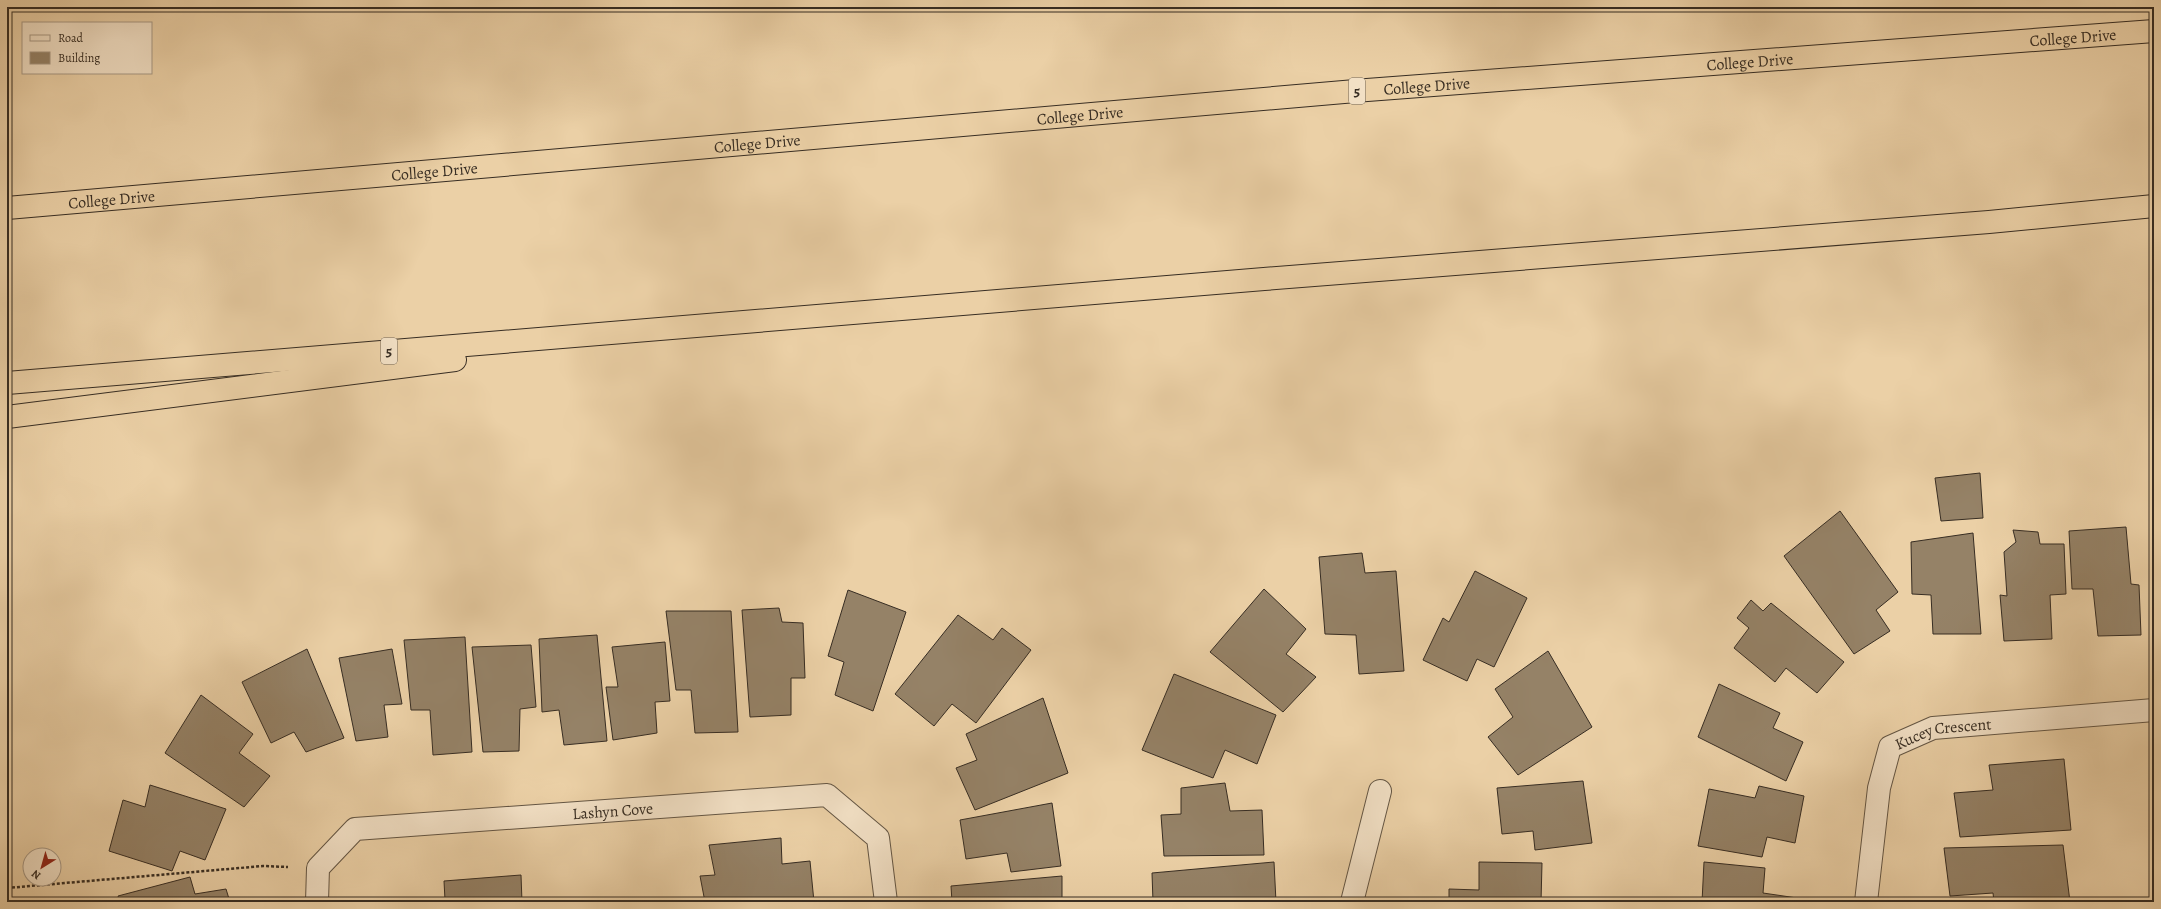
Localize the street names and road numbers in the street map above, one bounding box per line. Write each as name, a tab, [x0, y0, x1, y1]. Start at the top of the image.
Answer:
street label: College Drive	[2029, 24, 2117, 52]
street label: College Drive	[1706, 48, 1794, 77]
street label: College Drive	[1383, 72, 1471, 101]
road number: 5	[1349, 78, 1365, 104]
street label: College Drive	[1036, 101, 1124, 131]
street label: College Drive	[713, 129, 801, 159]
street label: College Drive	[390, 157, 479, 187]
street label: College Drive	[67, 185, 156, 215]
road number: 5	[381, 338, 397, 364]
street label: Kucey Crescent	[1892, 713, 1992, 756]
street label: Lashyn Cove	[572, 798, 654, 825]

